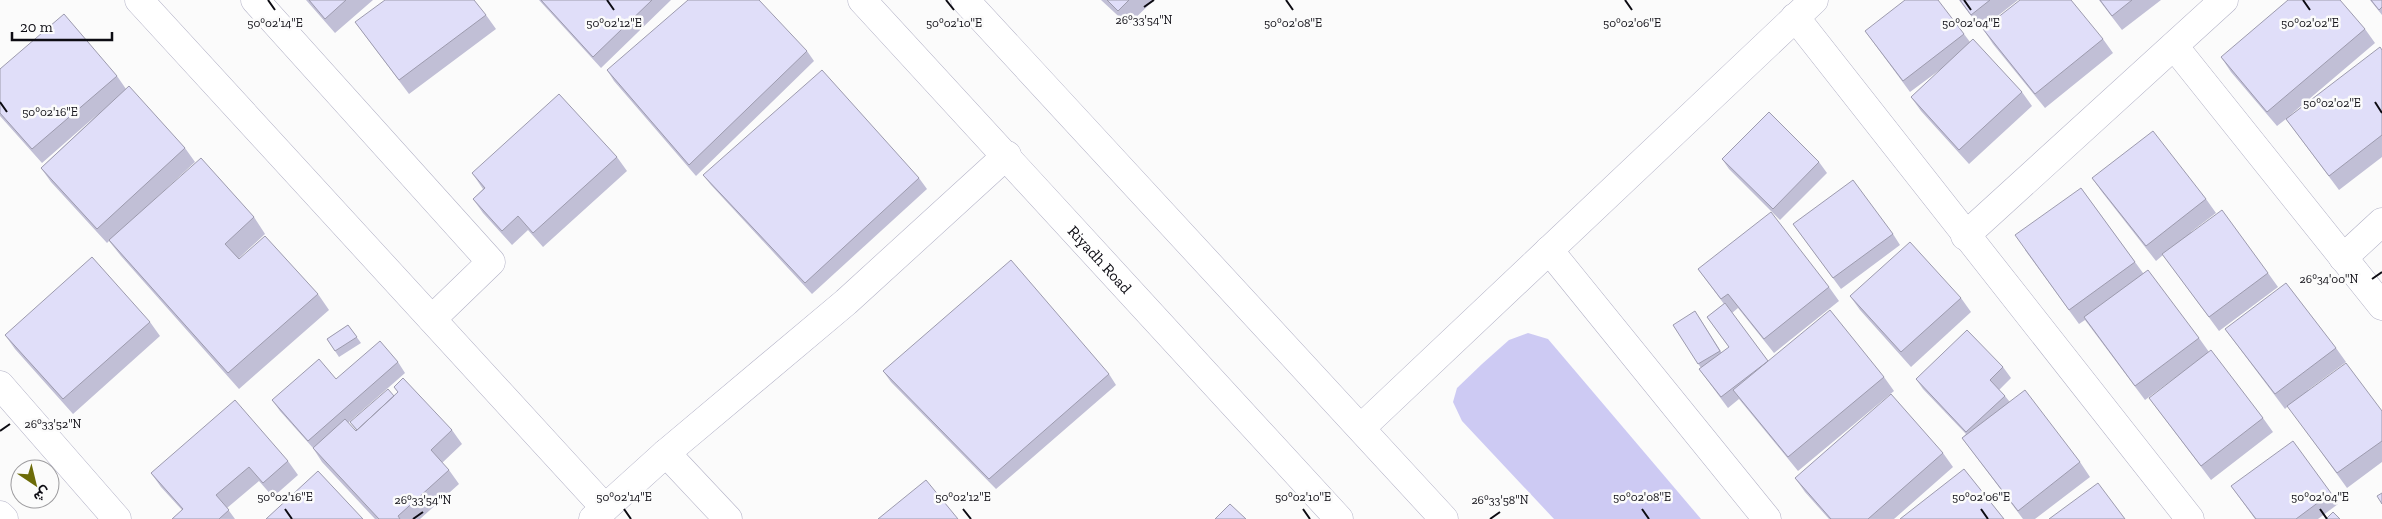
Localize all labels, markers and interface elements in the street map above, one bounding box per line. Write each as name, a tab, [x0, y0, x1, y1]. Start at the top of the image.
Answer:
scale bar	[12, 10, 112, 42]
text: 26°33'54"N	[1116, 13, 1173, 27]
text: 50°02'14"E	[247, 16, 303, 30]
text: 50°02'12"E	[586, 16, 642, 30]
text: 50°02'10"E	[926, 16, 982, 30]
text: 50°02'08"E	[1264, 16, 1322, 30]
text: 50°02'06"E	[1603, 16, 1661, 30]
text: 50°02'04"E	[1942, 16, 2000, 30]
text: 50°02'02"E	[2281, 16, 2339, 30]
text: 20 m	[20, 18, 53, 36]
text: 50°02'02"E	[2303, 96, 2361, 110]
text: 50°02'16"E	[22, 105, 78, 119]
street label: Riyadh Road	[1064, 222, 1136, 298]
text: 26°34'00"N	[2300, 272, 2359, 286]
text: 26°33'52"N	[25, 417, 82, 431]
north arrow	[10, 459, 60, 509]
text: ش	[30, 482, 54, 506]
text: 50°02'16"E	[257, 490, 313, 504]
text: 50°02'14"E	[596, 490, 652, 504]
text: 50°02'12"E	[935, 490, 991, 504]
text: 50°02'10"E	[1275, 490, 1331, 504]
text: 50°02'08"E	[1613, 490, 1671, 504]
text: 50°02'06"E	[1952, 490, 2010, 504]
text: 50°02'04"E	[2291, 490, 2349, 504]
text: 26°33'54"N	[395, 493, 452, 507]
text: 26°33'58"N	[1471, 493, 1529, 507]

